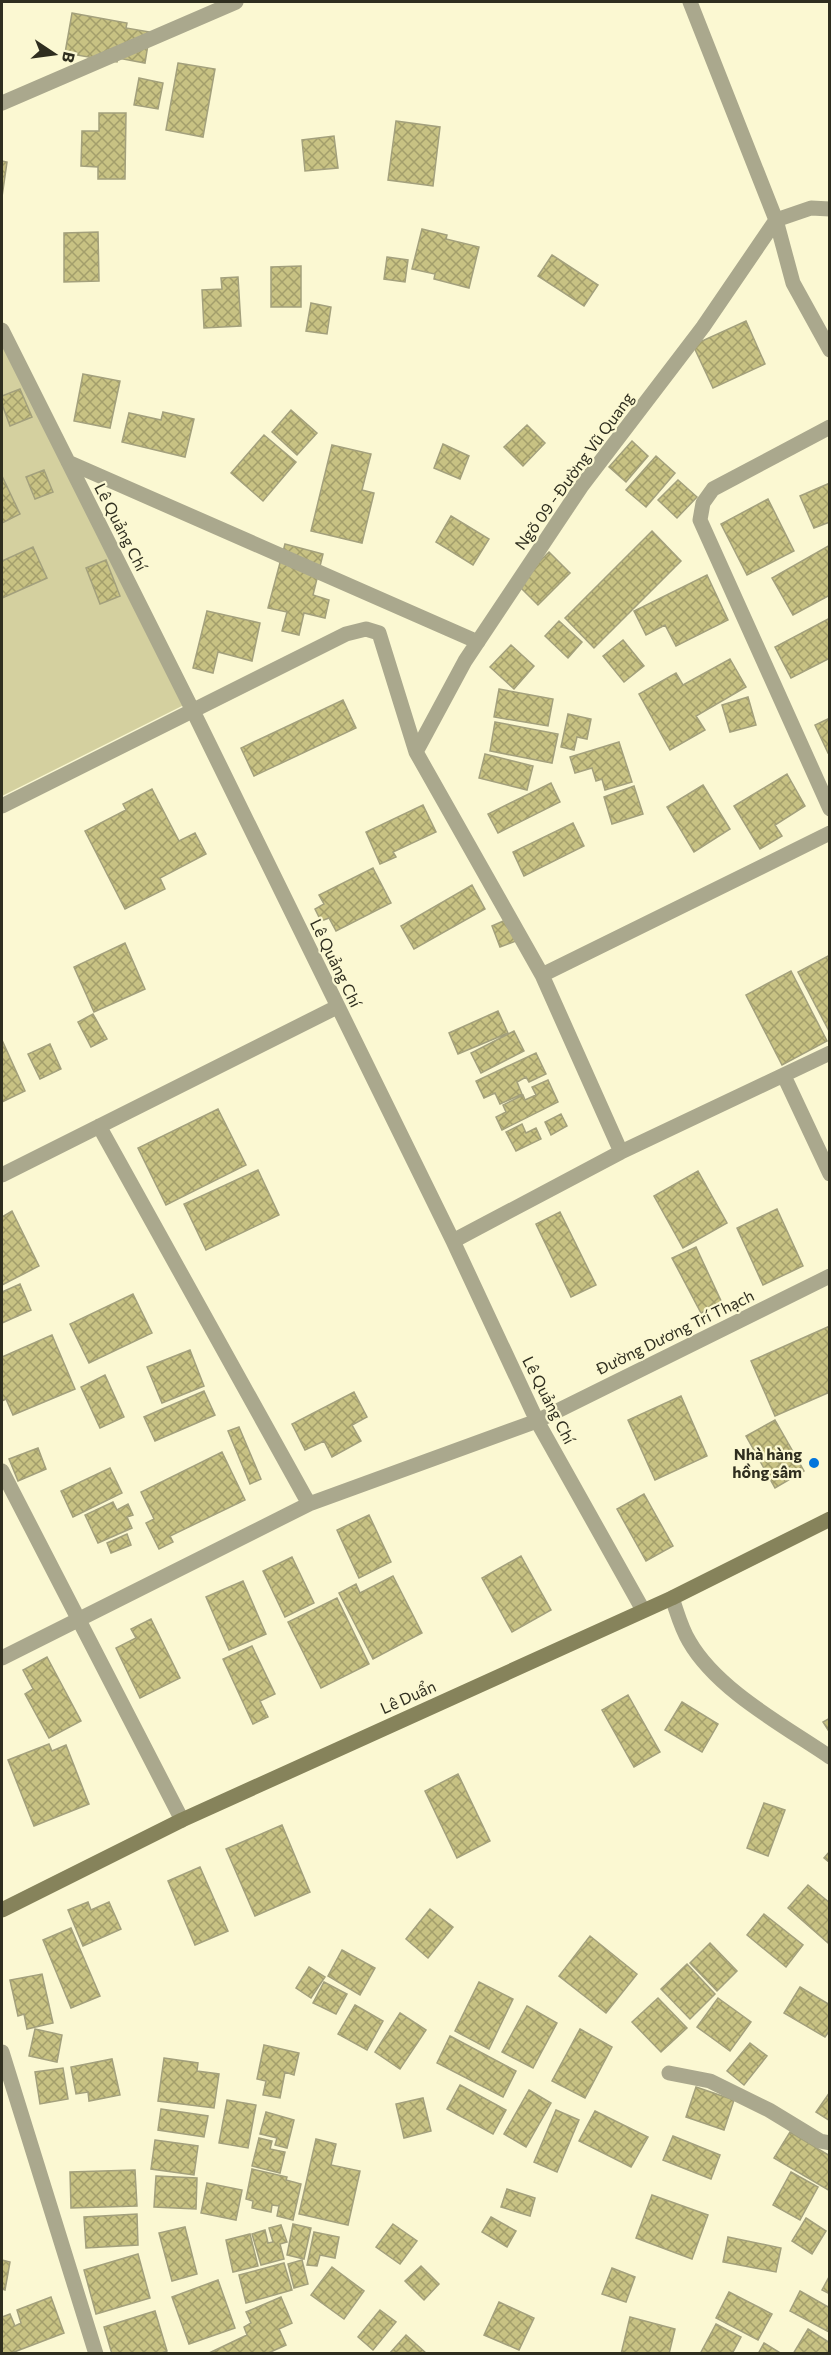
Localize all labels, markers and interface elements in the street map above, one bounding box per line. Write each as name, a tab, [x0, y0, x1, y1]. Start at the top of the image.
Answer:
north arrow	[24, 24, 84, 84]
text: B	[59, 50, 80, 65]
street label: Ngõ 09 - Đường Vũ Quang	[510, 388, 637, 553]
street label: Lê Quảng Chí	[91, 480, 152, 575]
street label: Lê Quảng Chí	[307, 915, 366, 1011]
street label: Đường Dương Trí Thạch	[592, 1285, 757, 1378]
street label: Lê Quảng Chí	[519, 1353, 580, 1448]
place label: Nhà hàng hồng sâm	[732, 1444, 802, 1481]
marker: Nhà hàng hồng sâm	[807, 1456, 821, 1470]
street label: Lê Duẩn	[377, 1676, 439, 1717]

